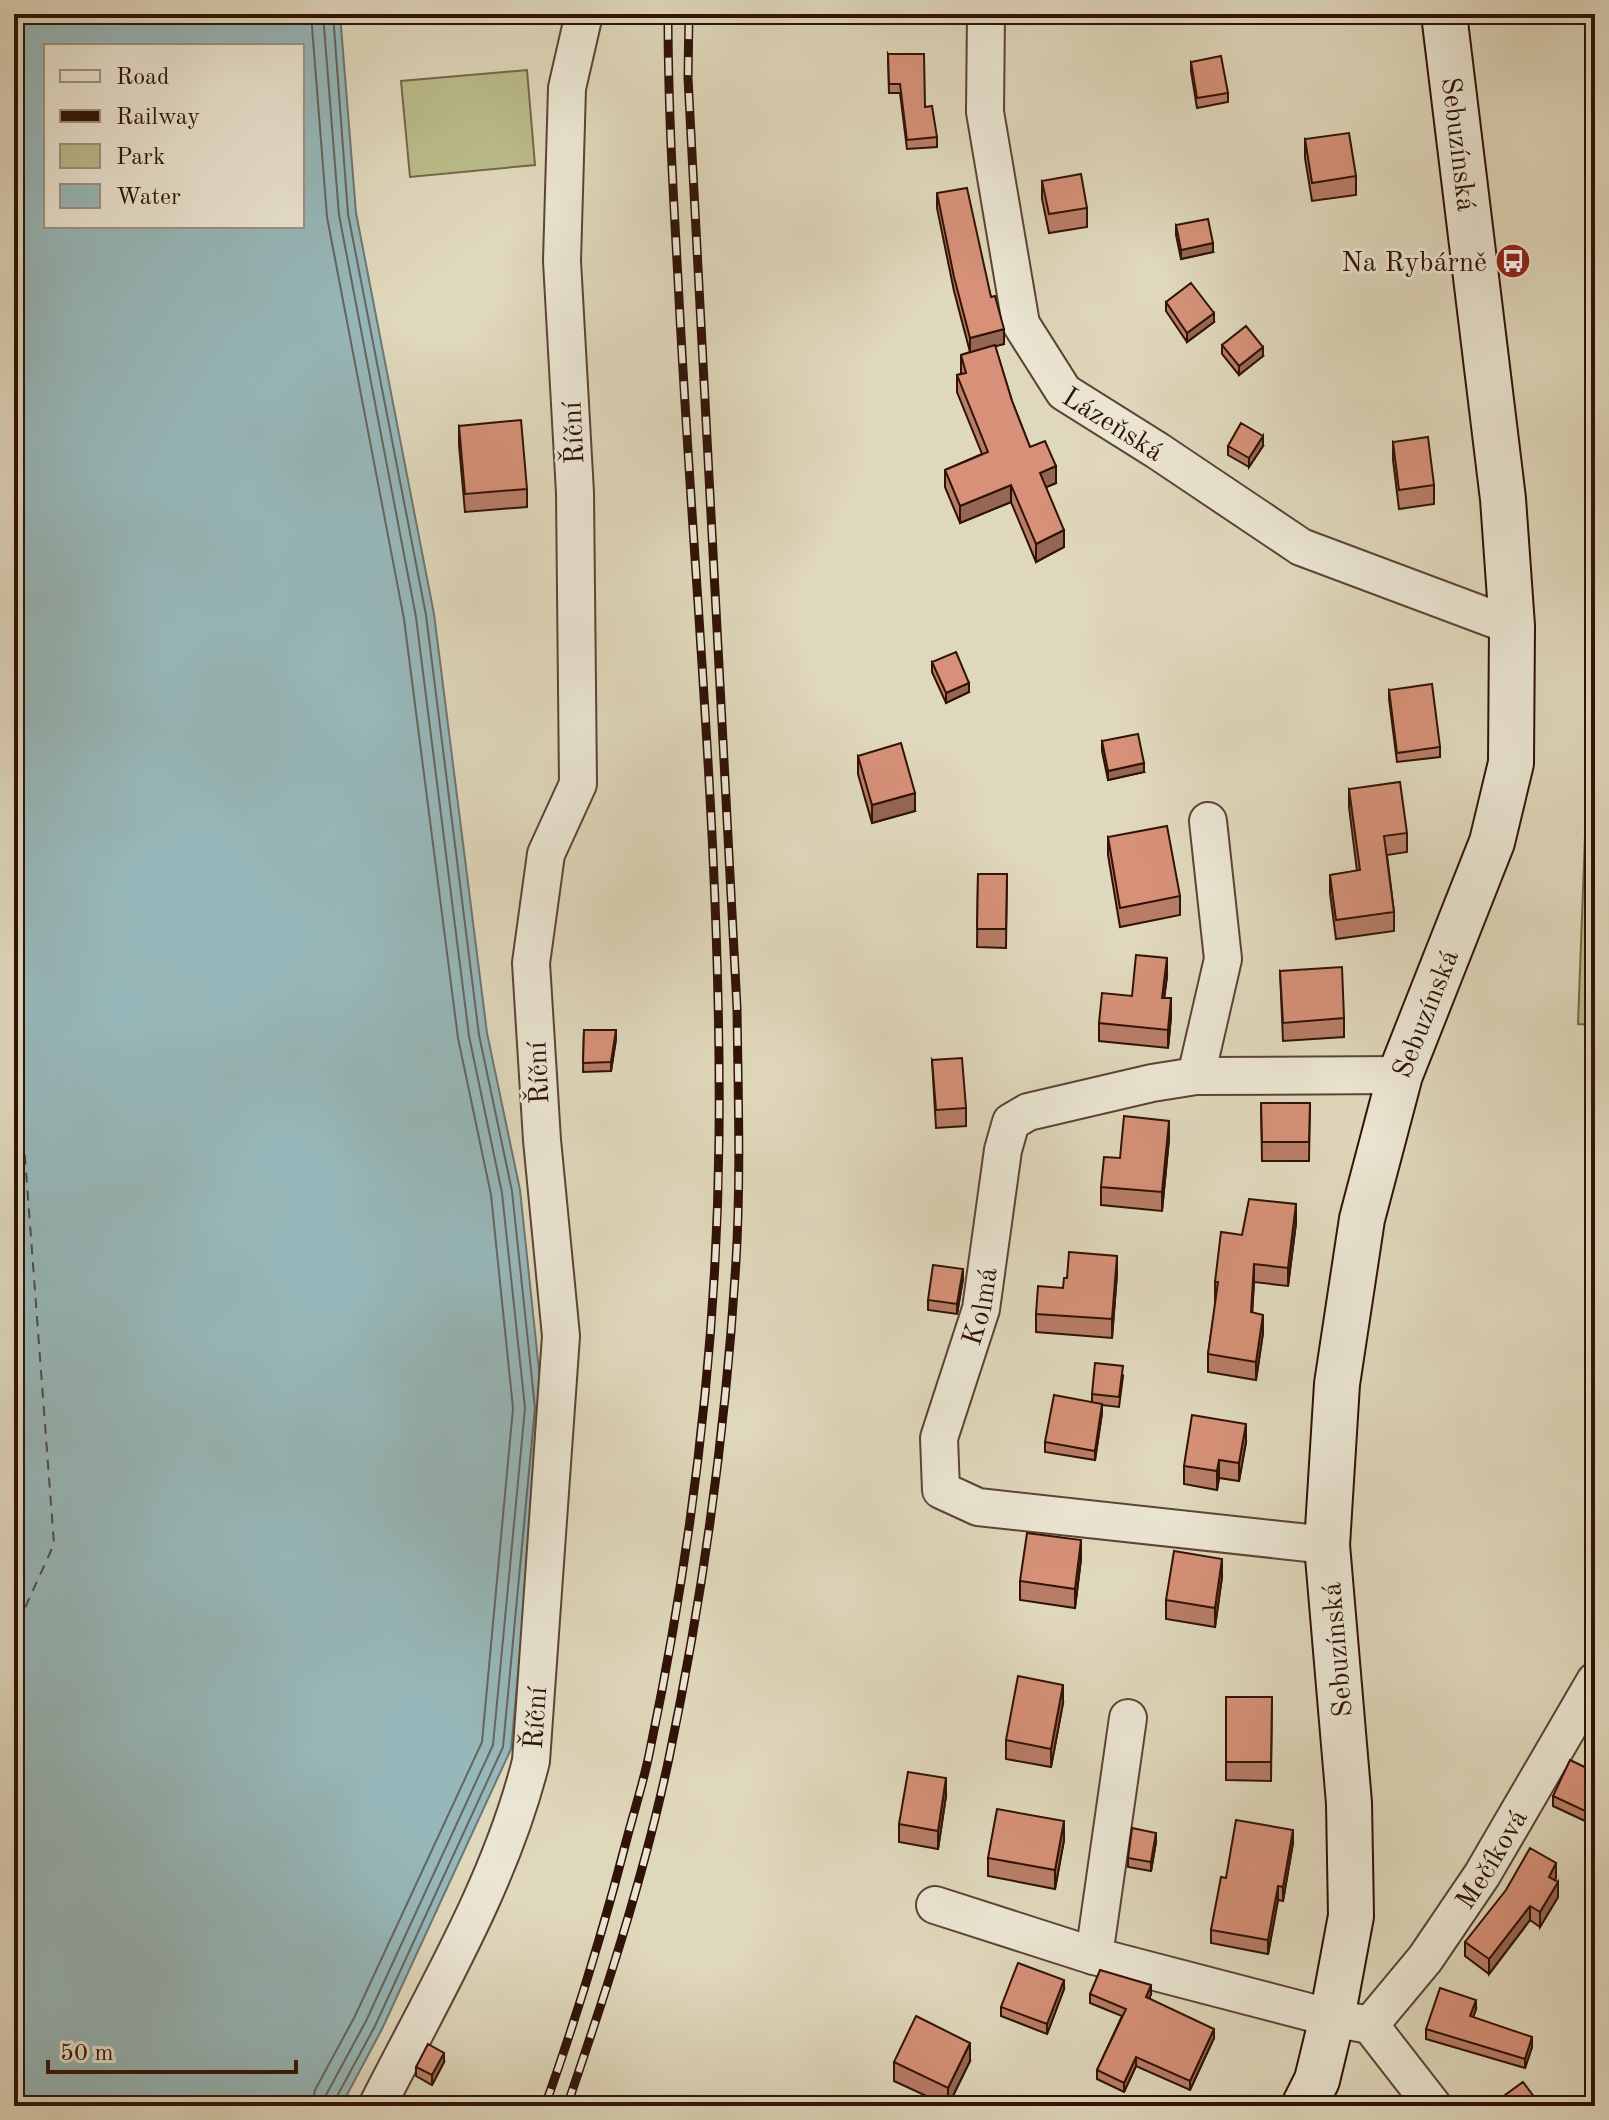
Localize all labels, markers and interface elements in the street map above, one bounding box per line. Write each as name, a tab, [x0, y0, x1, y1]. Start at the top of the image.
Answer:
legend	[44, 44, 304, 228]
text: Road	[116, 66, 169, 90]
street label: Sebuzínská	[1435, 76, 1479, 213]
text: Railway	[116, 106, 200, 130]
text: Park	[116, 146, 165, 170]
text: Water	[116, 186, 181, 210]
bus stop icon: Na Rybárně	[1494, 242, 1532, 280]
place label: Na Rybárně	[1341, 250, 1487, 278]
street label: Lázeňská	[1056, 384, 1168, 468]
street label: Říční	[554, 400, 591, 465]
street label: Sebuzínská	[1389, 946, 1465, 1082]
street label: Říční	[519, 1040, 556, 1105]
street label: Kolmá	[959, 1266, 1004, 1349]
street label: Sebuzínská	[1319, 1581, 1359, 1718]
street label: Říční	[516, 1685, 553, 1750]
street label: Mečíková	[1452, 1805, 1534, 1915]
scale bar	[48, 2024, 296, 2074]
text: 50 m	[60, 2042, 114, 2066]

